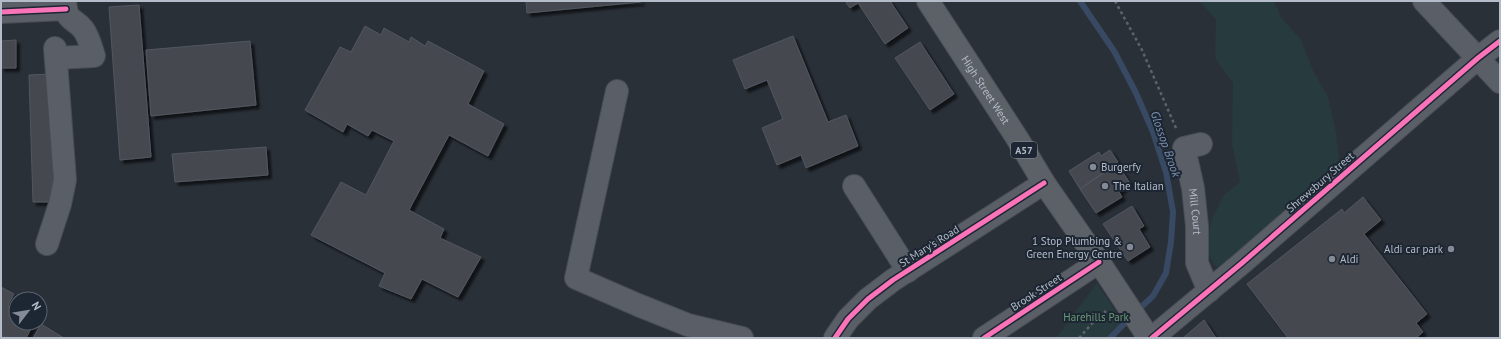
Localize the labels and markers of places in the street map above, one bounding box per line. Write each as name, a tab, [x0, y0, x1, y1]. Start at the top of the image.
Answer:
place label: Burgerfy	[1101, 160, 1142, 174]
marker: Burgerfy	[1088, 162, 1098, 172]
place label: The Italian	[1113, 179, 1164, 193]
marker: The Italian	[1100, 181, 1110, 191]
place label: 1 Stop Plumbing & Green Energy Centre	[1026, 234, 1122, 261]
marker: 1 Stop Plumbing & Green Energy Centre	[1125, 242, 1135, 252]
place label: Aldi car park	[1384, 242, 1444, 256]
marker: Aldi car park	[1446, 244, 1456, 254]
place label: Aldi	[1340, 252, 1359, 266]
marker: Aldi	[1327, 254, 1337, 264]

